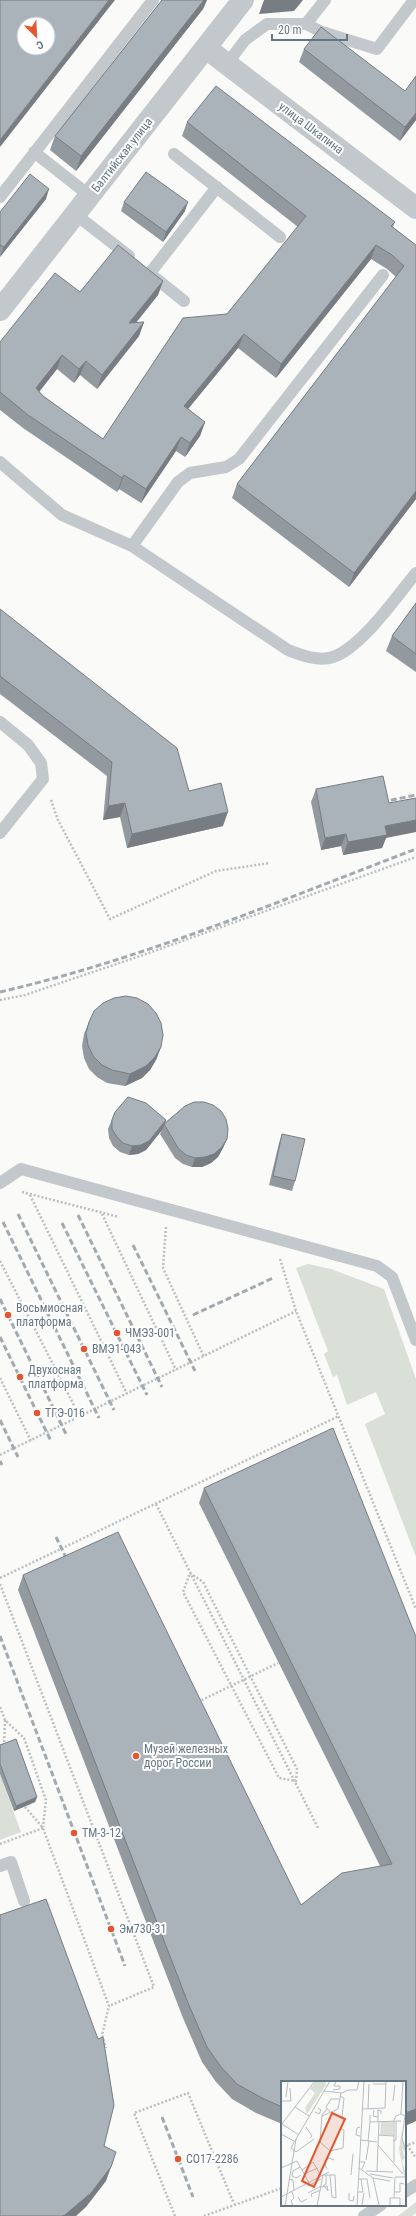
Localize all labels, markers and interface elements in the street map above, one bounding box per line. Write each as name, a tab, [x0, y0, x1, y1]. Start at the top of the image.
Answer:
north arrow	[16, 16, 56, 56]
scale bar	[272, 16, 347, 42]
text: 20 m	[278, 23, 302, 37]
text: С	[34, 37, 45, 52]
street label: улица Шкапина	[276, 99, 346, 157]
street label: Балтийская улица	[89, 115, 156, 195]
place label: Восьмиосная платформа	[16, 1301, 83, 1329]
marker: Восьмиосная платформа	[3, 1310, 13, 1320]
place label: ЧМЭ3-001	[125, 1326, 175, 1340]
marker: ЧМЭ3-001	[112, 1328, 122, 1338]
place label: ВМЭ1-043	[92, 1342, 141, 1356]
marker: ВМЭ1-043	[79, 1344, 89, 1354]
place label: Двухосная платформа	[28, 1363, 84, 1391]
marker: Двухосная платформа	[15, 1372, 25, 1382]
place label: ТГЭ-016	[45, 1406, 85, 1420]
marker: ТГЭ-016	[32, 1408, 42, 1418]
place label: Музей железных дорог России	[144, 1742, 228, 1770]
marker: Музей железных дорог России	[131, 1751, 141, 1761]
place label: ТМ-3-12	[82, 1826, 121, 1840]
marker: ТМ-3-12	[69, 1828, 79, 1838]
place label: Эм730-31	[119, 1922, 166, 1936]
marker: Эм730-31	[106, 1924, 116, 1934]
inset map	[281, 2081, 406, 2206]
place label: СО17-2286	[186, 2152, 239, 2166]
marker: СО17-2286	[173, 2154, 183, 2164]

